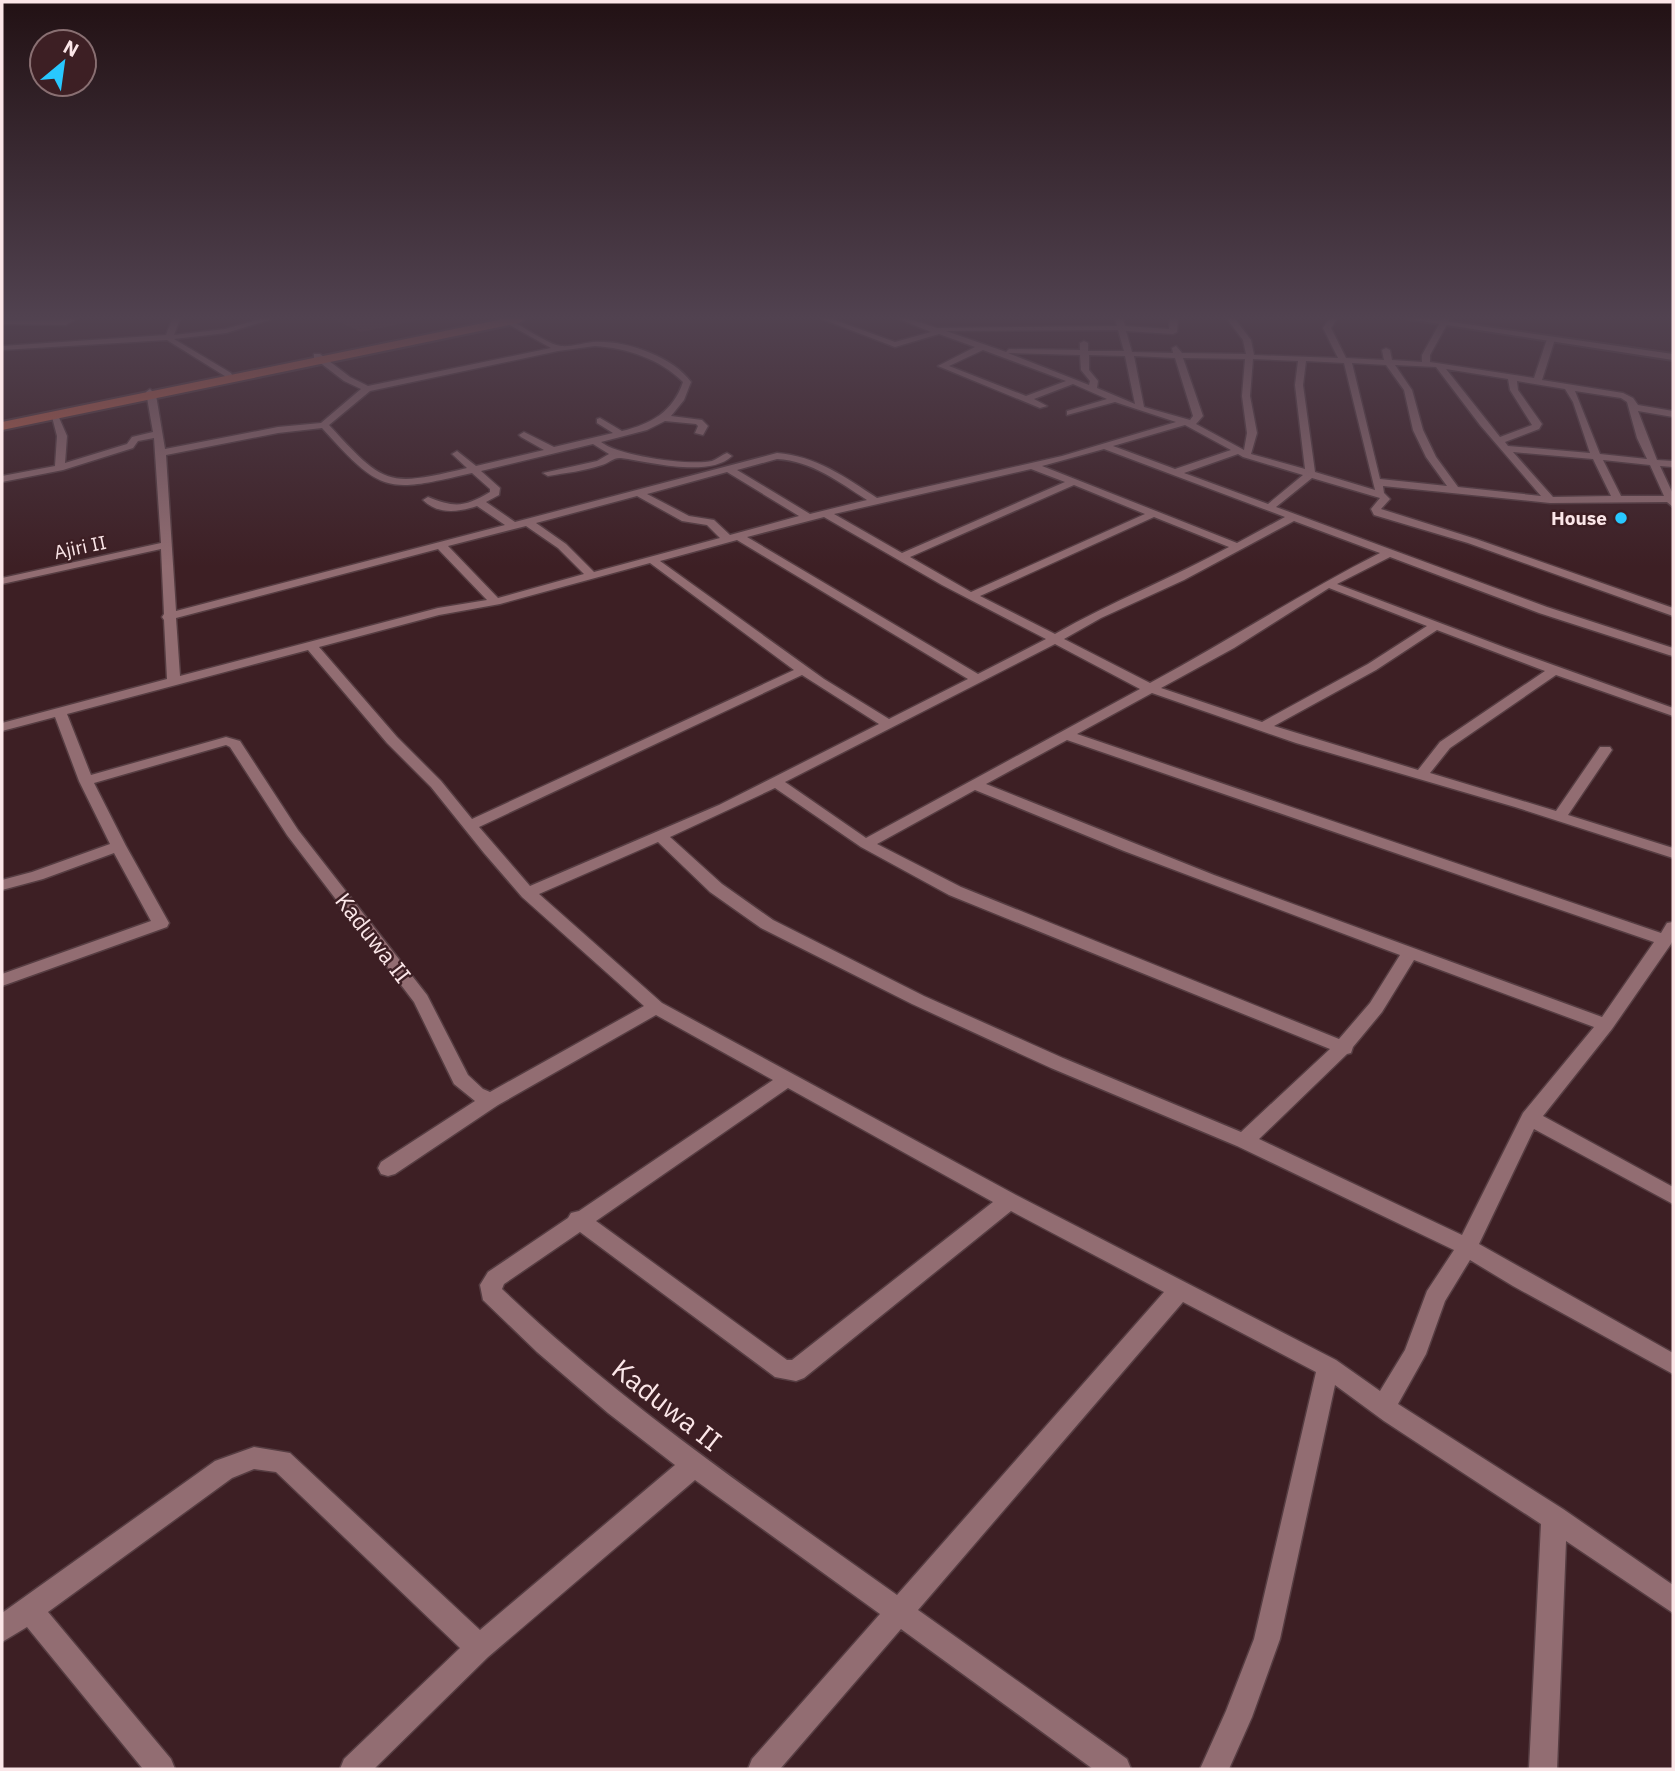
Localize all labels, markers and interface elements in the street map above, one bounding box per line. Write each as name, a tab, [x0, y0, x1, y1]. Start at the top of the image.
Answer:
north arrow	[28, 28, 98, 98]
text: N	[59, 34, 83, 62]
place label: House	[1551, 506, 1607, 530]
marker: House	[1613, 510, 1629, 526]
street label: Ajiri II	[52, 530, 108, 564]
street label: Kaduwa II	[329, 886, 418, 989]
street label: Kaduwa II	[605, 1350, 730, 1459]

